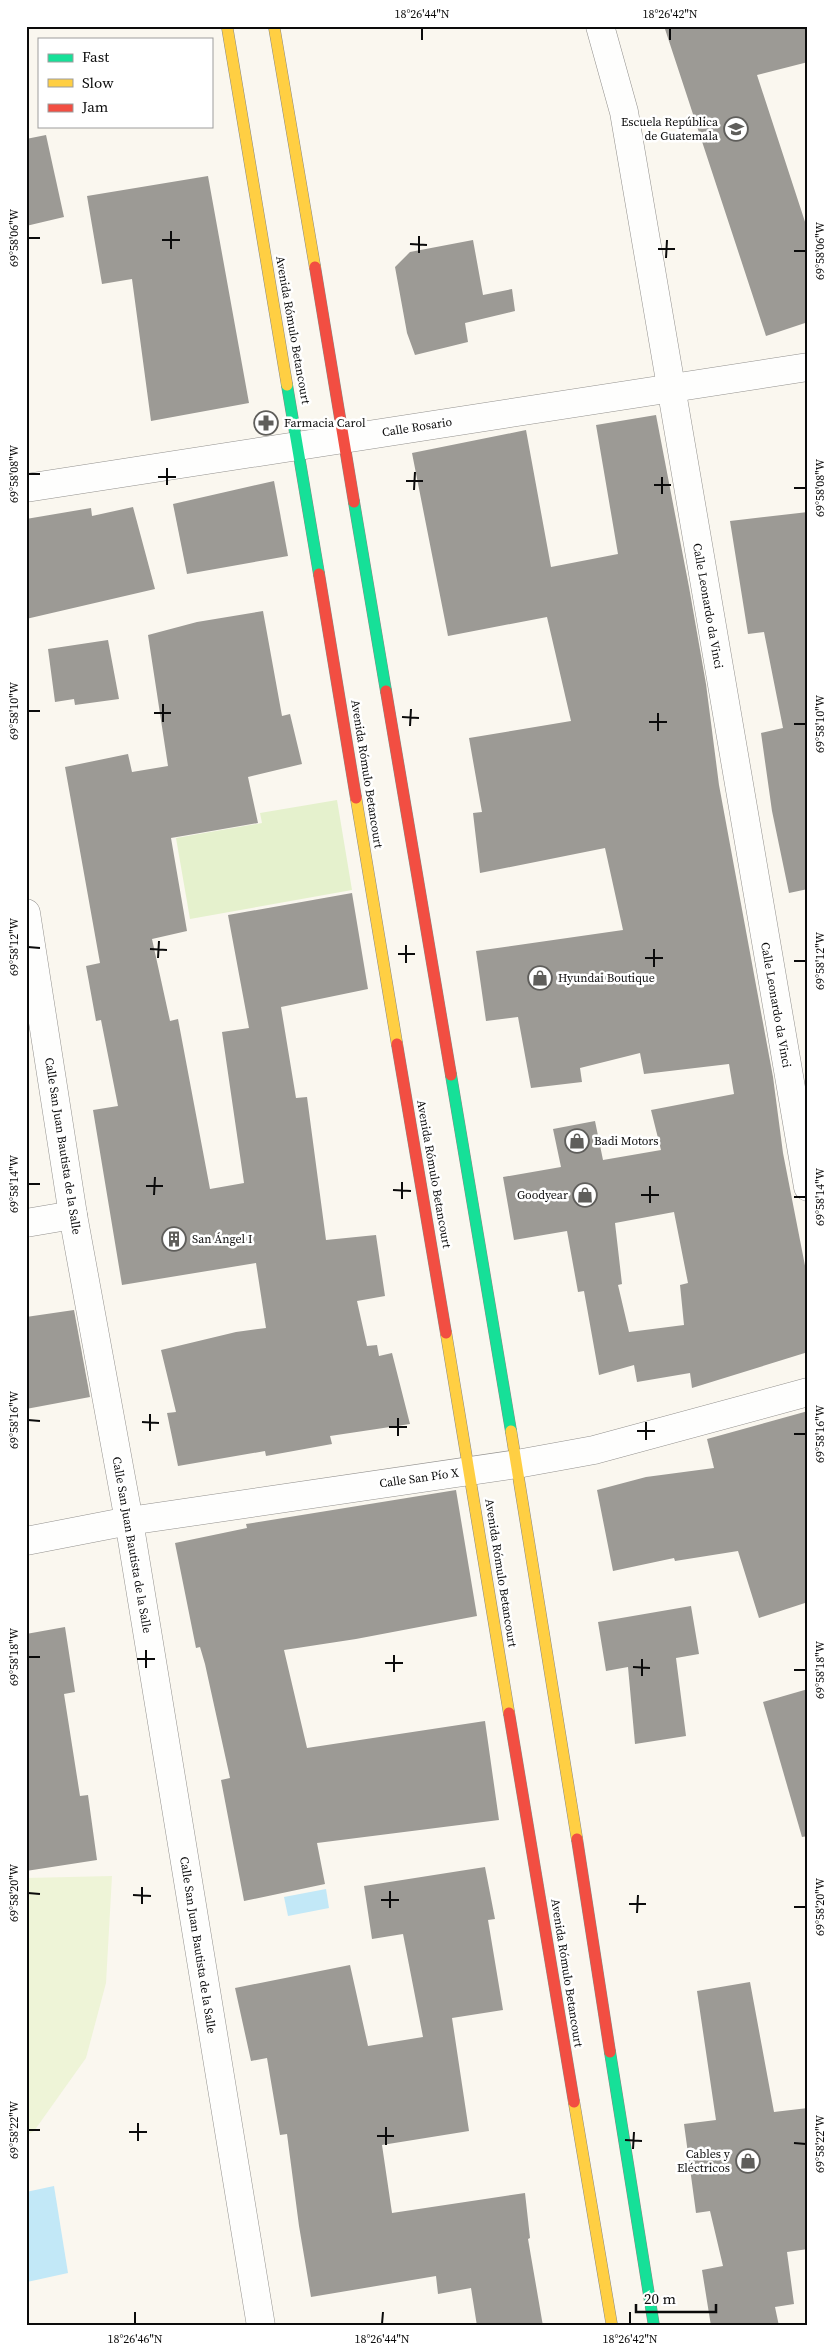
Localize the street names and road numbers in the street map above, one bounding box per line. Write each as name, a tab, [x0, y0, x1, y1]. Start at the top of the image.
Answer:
street label: Avenida Rómulo Betancourt	[272, 255, 314, 405]
street label: Calle Rosario	[381, 414, 453, 440]
street label: Calle Leonardo da Vinci	[689, 542, 727, 670]
street label: Avenida Rómulo Betancourt	[347, 699, 387, 849]
street label: Calle Leonardo da Vinci	[757, 941, 795, 1069]
street label: Calle San Juan Bautista de la Salle	[41, 1056, 85, 1236]
street label: Avenida Rómulo Betancourt	[413, 1099, 455, 1249]
street label: Calle San Juan Bautista de la Salle	[109, 1455, 155, 1635]
street label: Calle San Pío X	[378, 1464, 460, 1491]
street label: Avenida Rómulo Betancourt	[481, 1498, 521, 1648]
street label: Calle San Juan Bautista de la Salle	[176, 1855, 220, 2035]
street label: Avenida Rómulo Betancourt	[547, 1898, 587, 2048]

